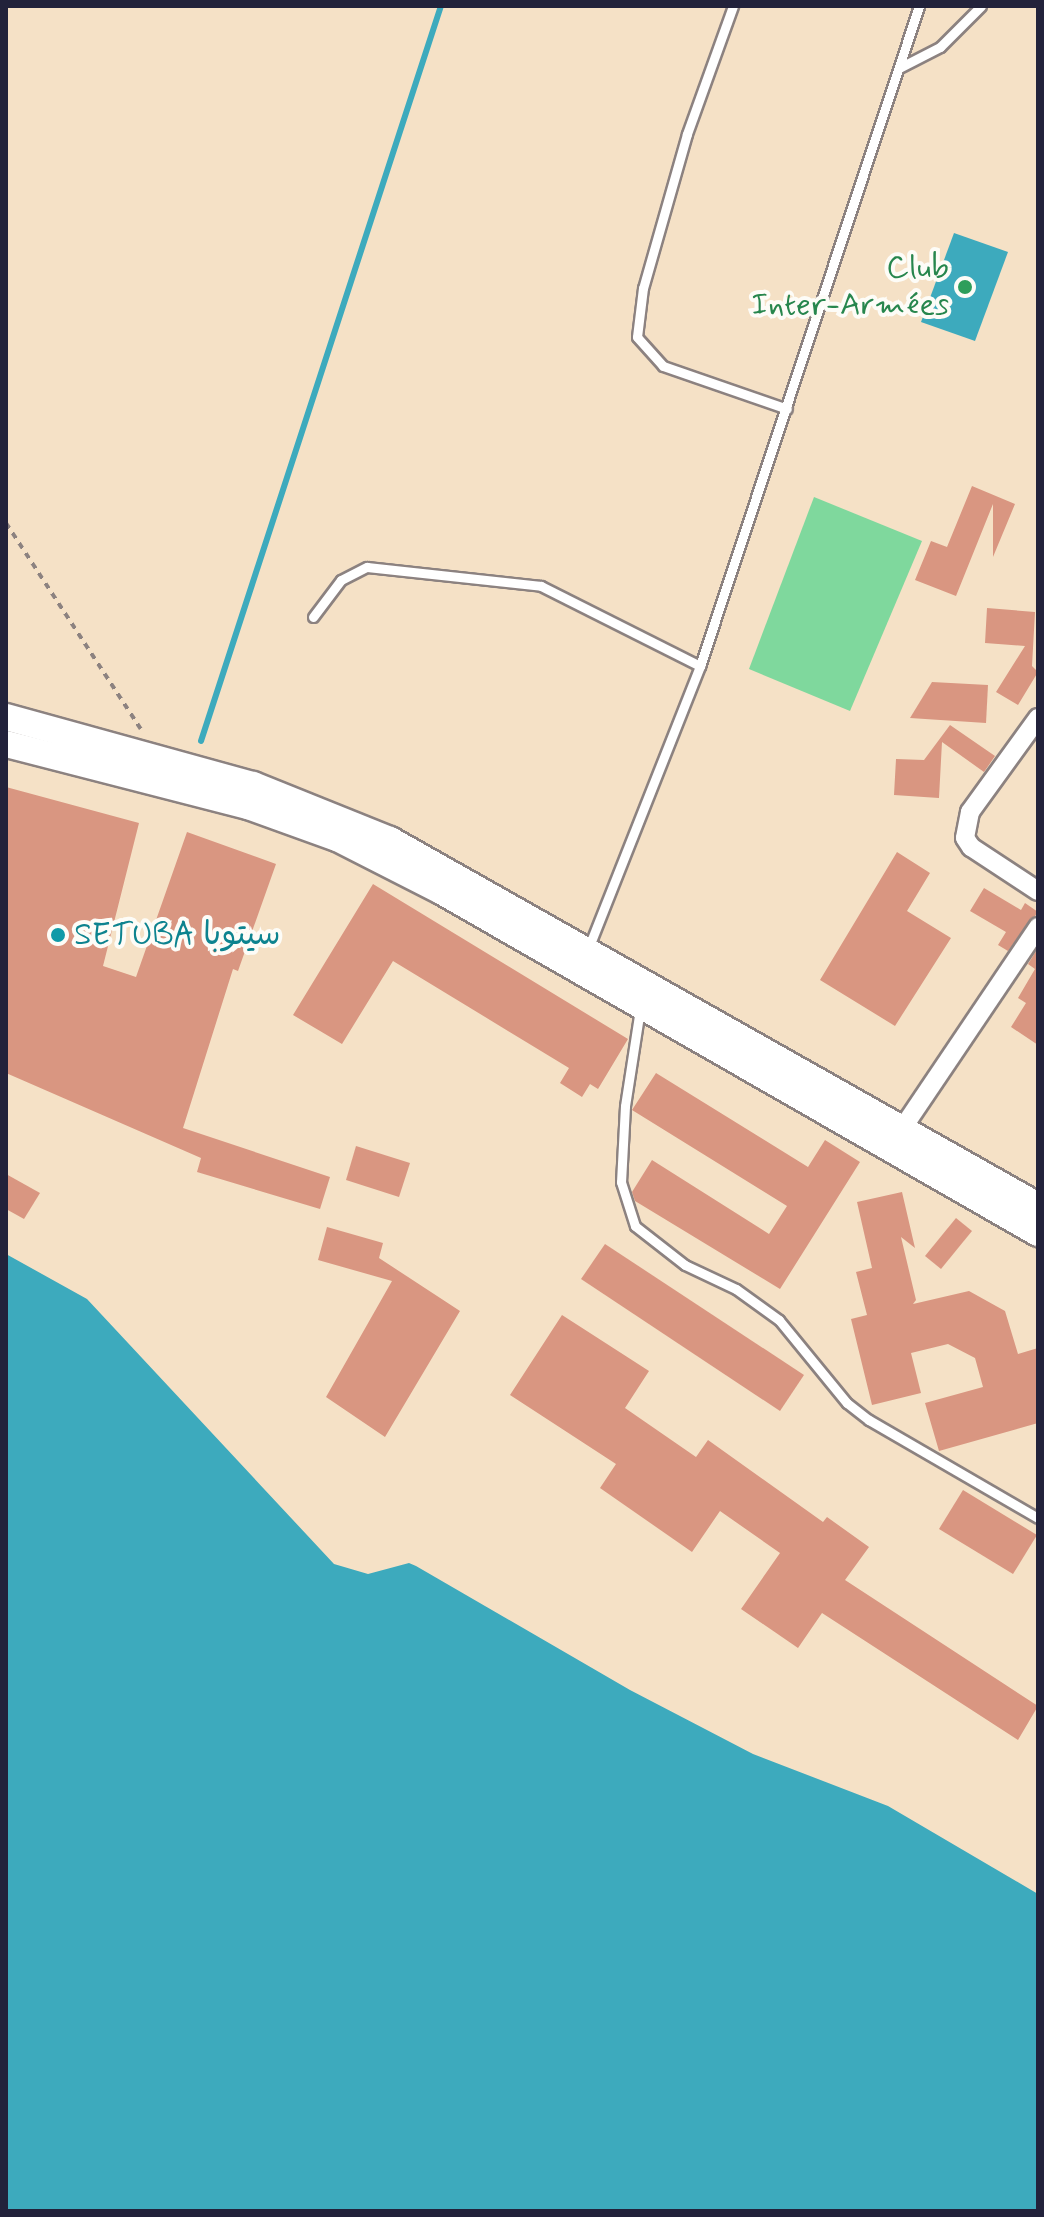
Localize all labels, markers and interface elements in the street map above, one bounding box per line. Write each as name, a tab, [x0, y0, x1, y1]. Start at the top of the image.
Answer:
place label: Club Inter-Armées	[751, 250, 949, 325]
marker: Club Inter-Armées	[956, 278, 974, 296]
place label: SETUBA سيتوبا	[74, 916, 280, 954]
marker: SETUBA سيتوبا	[49, 926, 67, 944]

